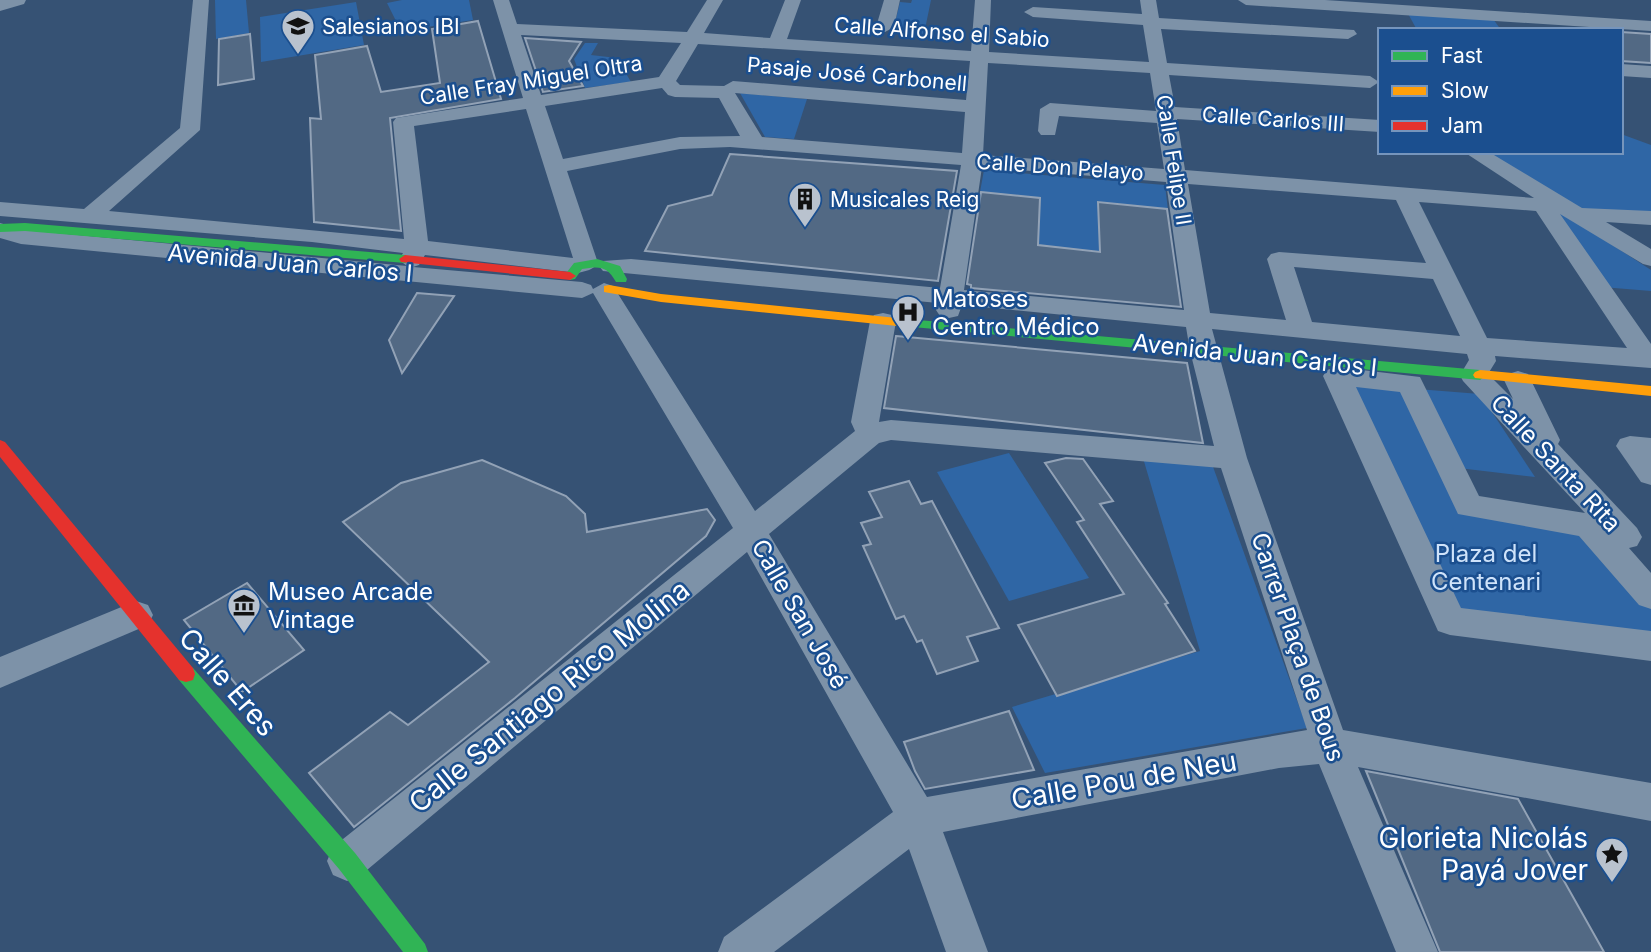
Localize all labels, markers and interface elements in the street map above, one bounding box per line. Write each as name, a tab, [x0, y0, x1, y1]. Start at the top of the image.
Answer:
school or university icon: Salesianos IBI	[279, 7, 317, 56]
street label: Calle Alfonso el Sabio	[833, 12, 1051, 52]
place label: Salesianos IBI	[322, 14, 460, 39]
legend	[1378, 28, 1623, 154]
text: Fast	[1441, 43, 1483, 68]
street label: Calle Fray Miguel Oltra	[418, 50, 644, 110]
street label: Pasaje José Carbonell	[746, 52, 968, 96]
text: Slow	[1441, 78, 1489, 103]
street label: Calle Felipe II	[1151, 93, 1197, 227]
street label: Calle Carlos III	[1201, 102, 1345, 136]
text: Jam	[1441, 113, 1483, 138]
street label: Calle Don Pelayo	[976, 149, 1144, 185]
building icon: Musicales Reig	[786, 180, 824, 229]
place label: Musicales Reig	[830, 187, 979, 212]
street label: Avenida Juan Carlos I	[166, 238, 414, 288]
place label: Matoses Centro Médico	[932, 284, 1100, 341]
hospital icon: Matoses Centro Médico	[889, 293, 927, 342]
street label: Avenida Juan Carlos I	[1131, 328, 1379, 382]
street label: Calle Santa Rita	[1485, 388, 1627, 538]
street label: Carrer Plaça de Bous	[1245, 529, 1351, 765]
street label: Calle San José	[745, 534, 855, 694]
park label: Plaza del Centenari	[1431, 539, 1541, 596]
street label: Calle Santiago Rico Molina	[402, 572, 696, 820]
place label: Museo Arcade Vintage	[268, 577, 433, 634]
museum icon: Museo Arcade Vintage	[225, 586, 263, 635]
street label: Calle Eres	[172, 621, 284, 743]
street label: Calle Pou de Neu	[1009, 743, 1239, 817]
place label: Glorieta Nicolás Payá Jover	[1379, 821, 1588, 887]
place icon: Glorieta Nicolás Payá Jover	[1593, 835, 1631, 884]

